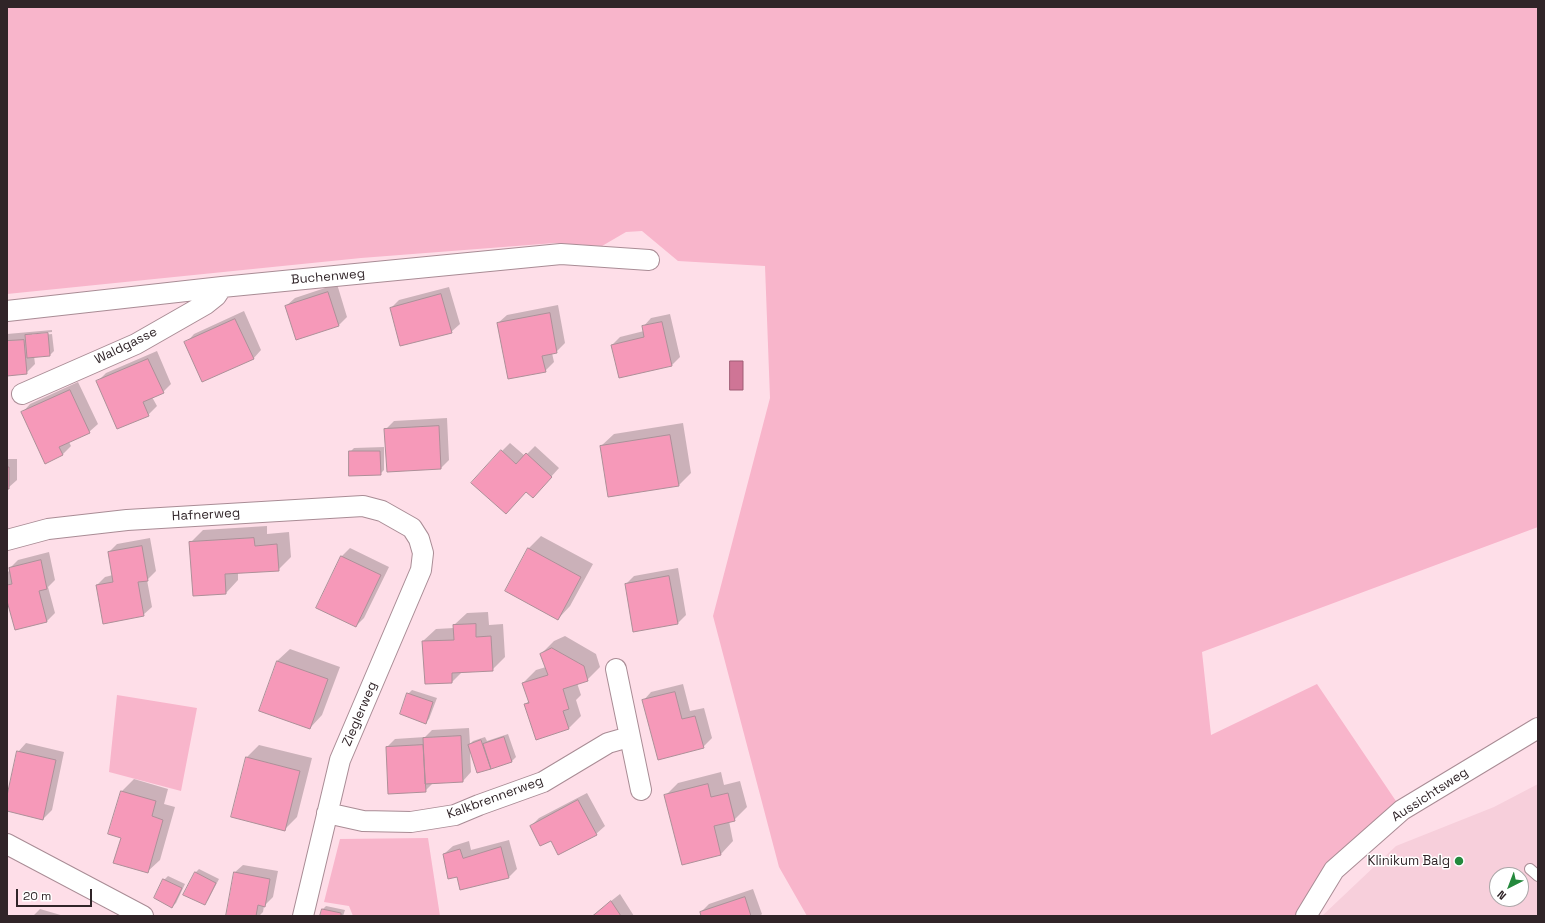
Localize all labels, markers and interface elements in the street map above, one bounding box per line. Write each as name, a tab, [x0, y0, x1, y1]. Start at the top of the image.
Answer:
street label: Buchenweg	[290, 266, 366, 288]
street label: Waldgasse	[92, 324, 160, 368]
street label: Hafnerweg	[172, 505, 240, 525]
street label: Zieglerweg	[339, 679, 381, 749]
street label: Aussichtsweg	[1389, 765, 1471, 825]
street label: Kalkbrennerweg	[445, 773, 545, 823]
place label: Klinikum Balg	[1367, 853, 1450, 869]
marker: Klinikum Balg	[1453, 855, 1465, 867]
north arrow	[1489, 867, 1529, 907]
scale bar	[18, 881, 94, 907]
text: 20 m	[23, 888, 51, 904]
text: N	[1494, 888, 1509, 903]

